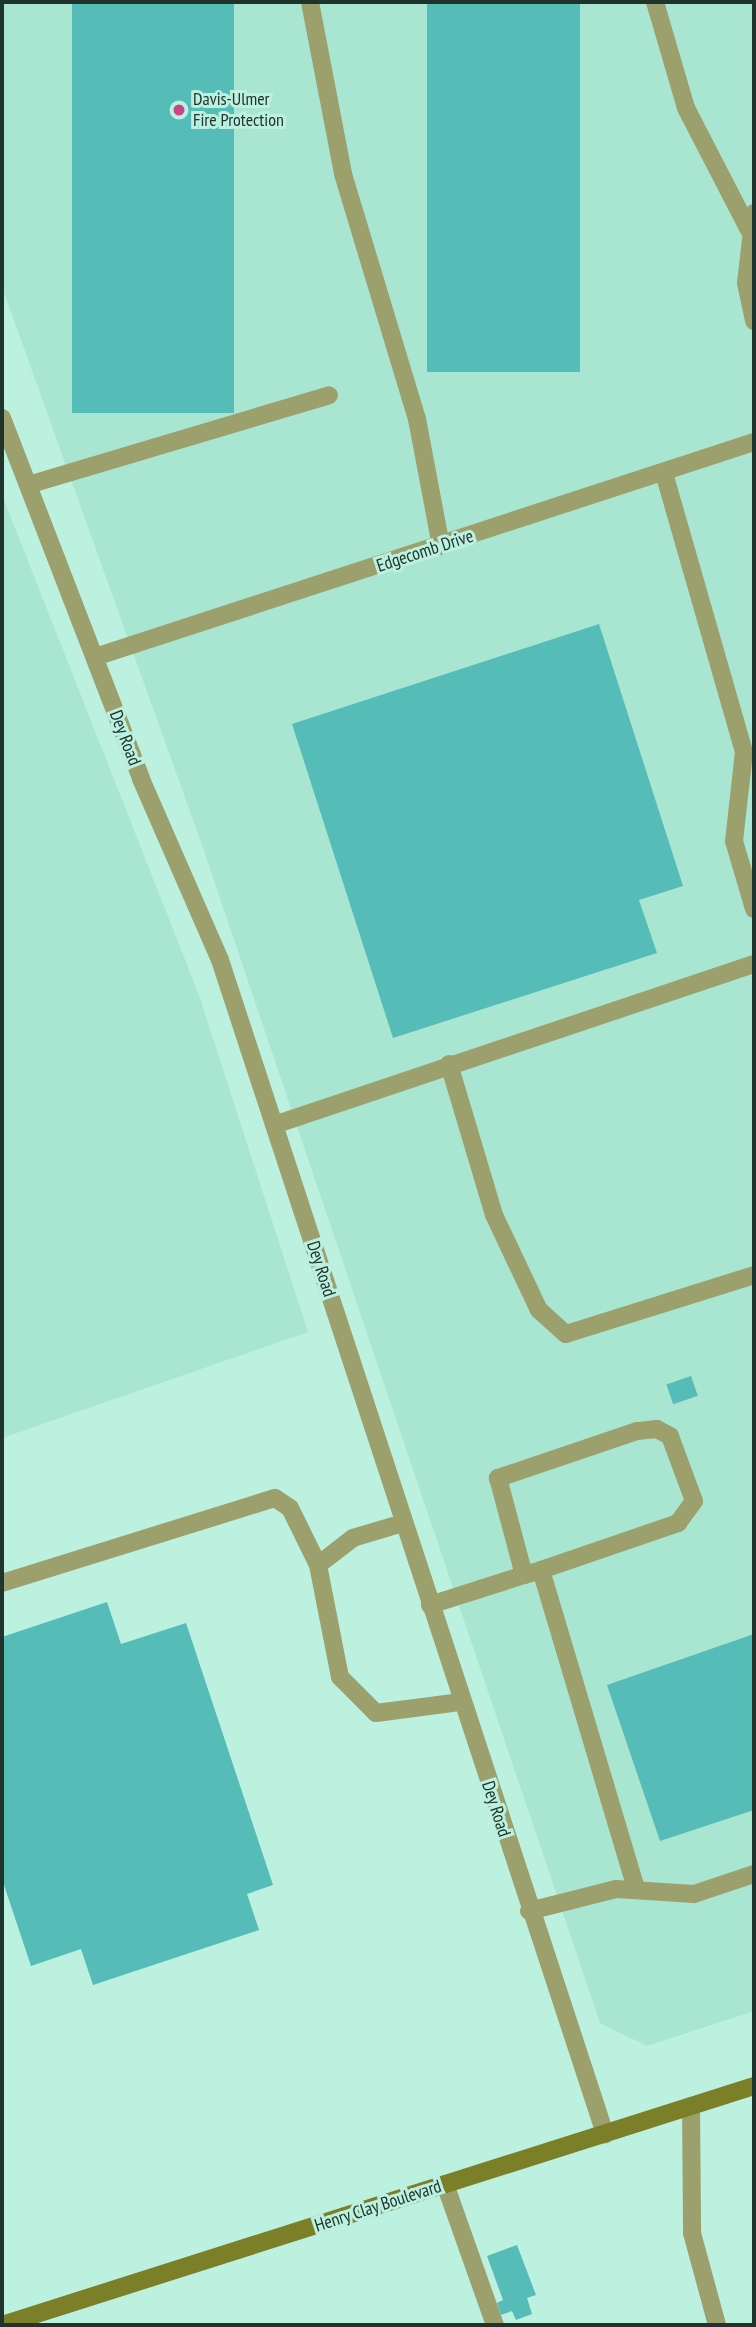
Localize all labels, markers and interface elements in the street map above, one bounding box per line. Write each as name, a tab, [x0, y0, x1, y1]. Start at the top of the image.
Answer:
place label: Davis-Ulmer Fire Protection	[193, 89, 284, 132]
marker: Davis-Ulmer Fire Protection	[171, 102, 187, 118]
street label: Edgecomb Drive	[374, 525, 476, 577]
street label: Dey Road	[105, 707, 145, 769]
street label: Dey Road	[302, 1238, 340, 1300]
street label: Dey Road	[477, 1778, 515, 1840]
street label: Henry Clay Boulevard	[311, 2175, 445, 2237]

